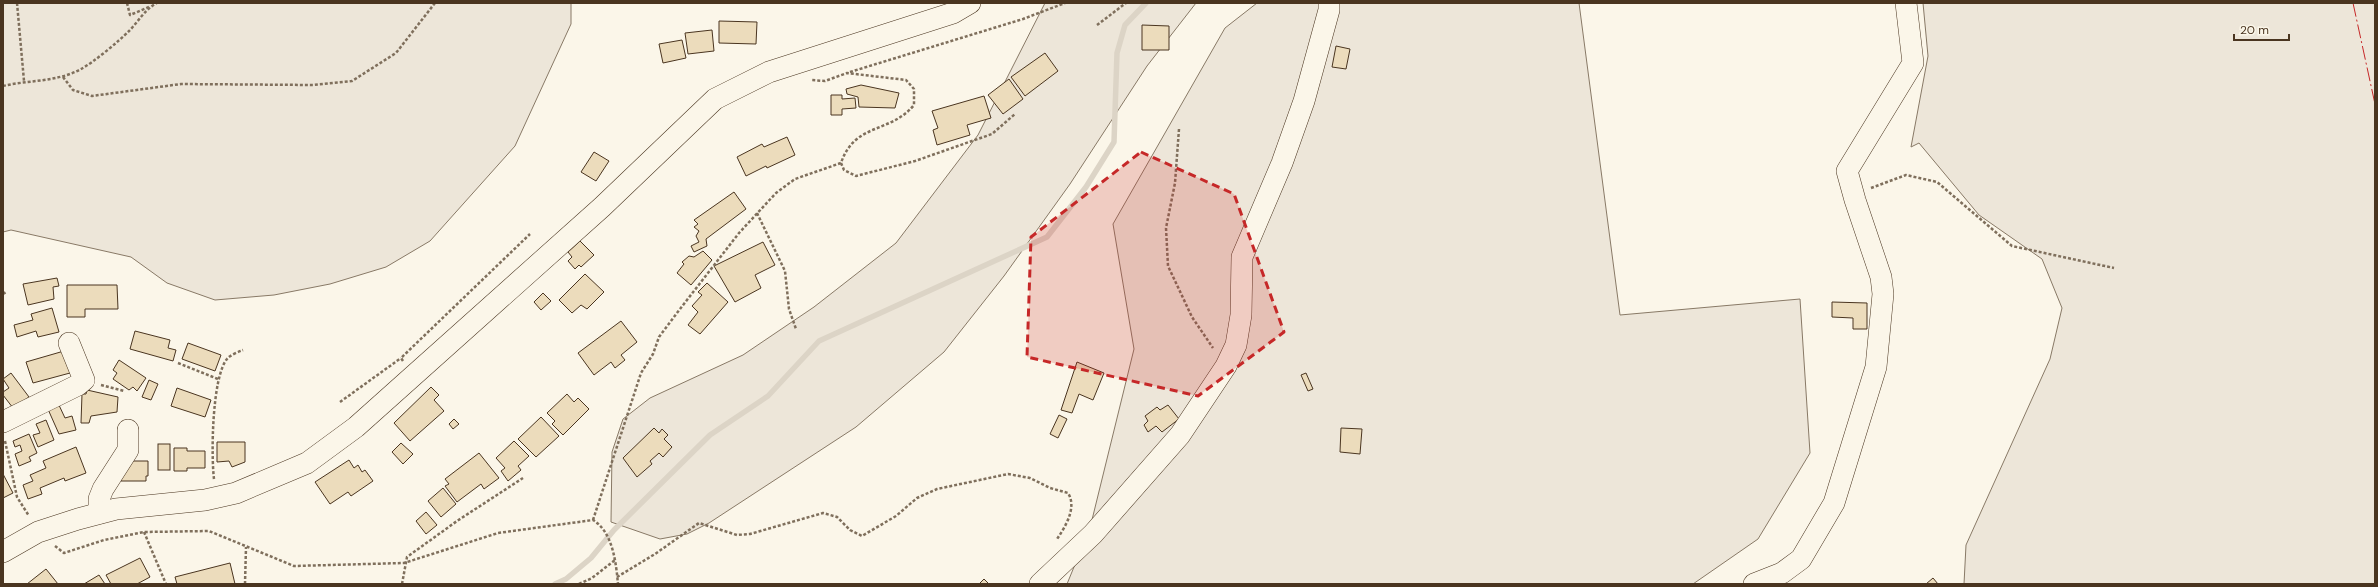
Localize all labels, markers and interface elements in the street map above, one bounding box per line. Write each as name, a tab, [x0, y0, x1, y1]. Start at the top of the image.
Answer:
scale bar	[2234, 16, 2289, 42]
text: 20 m	[2240, 22, 2269, 38]

